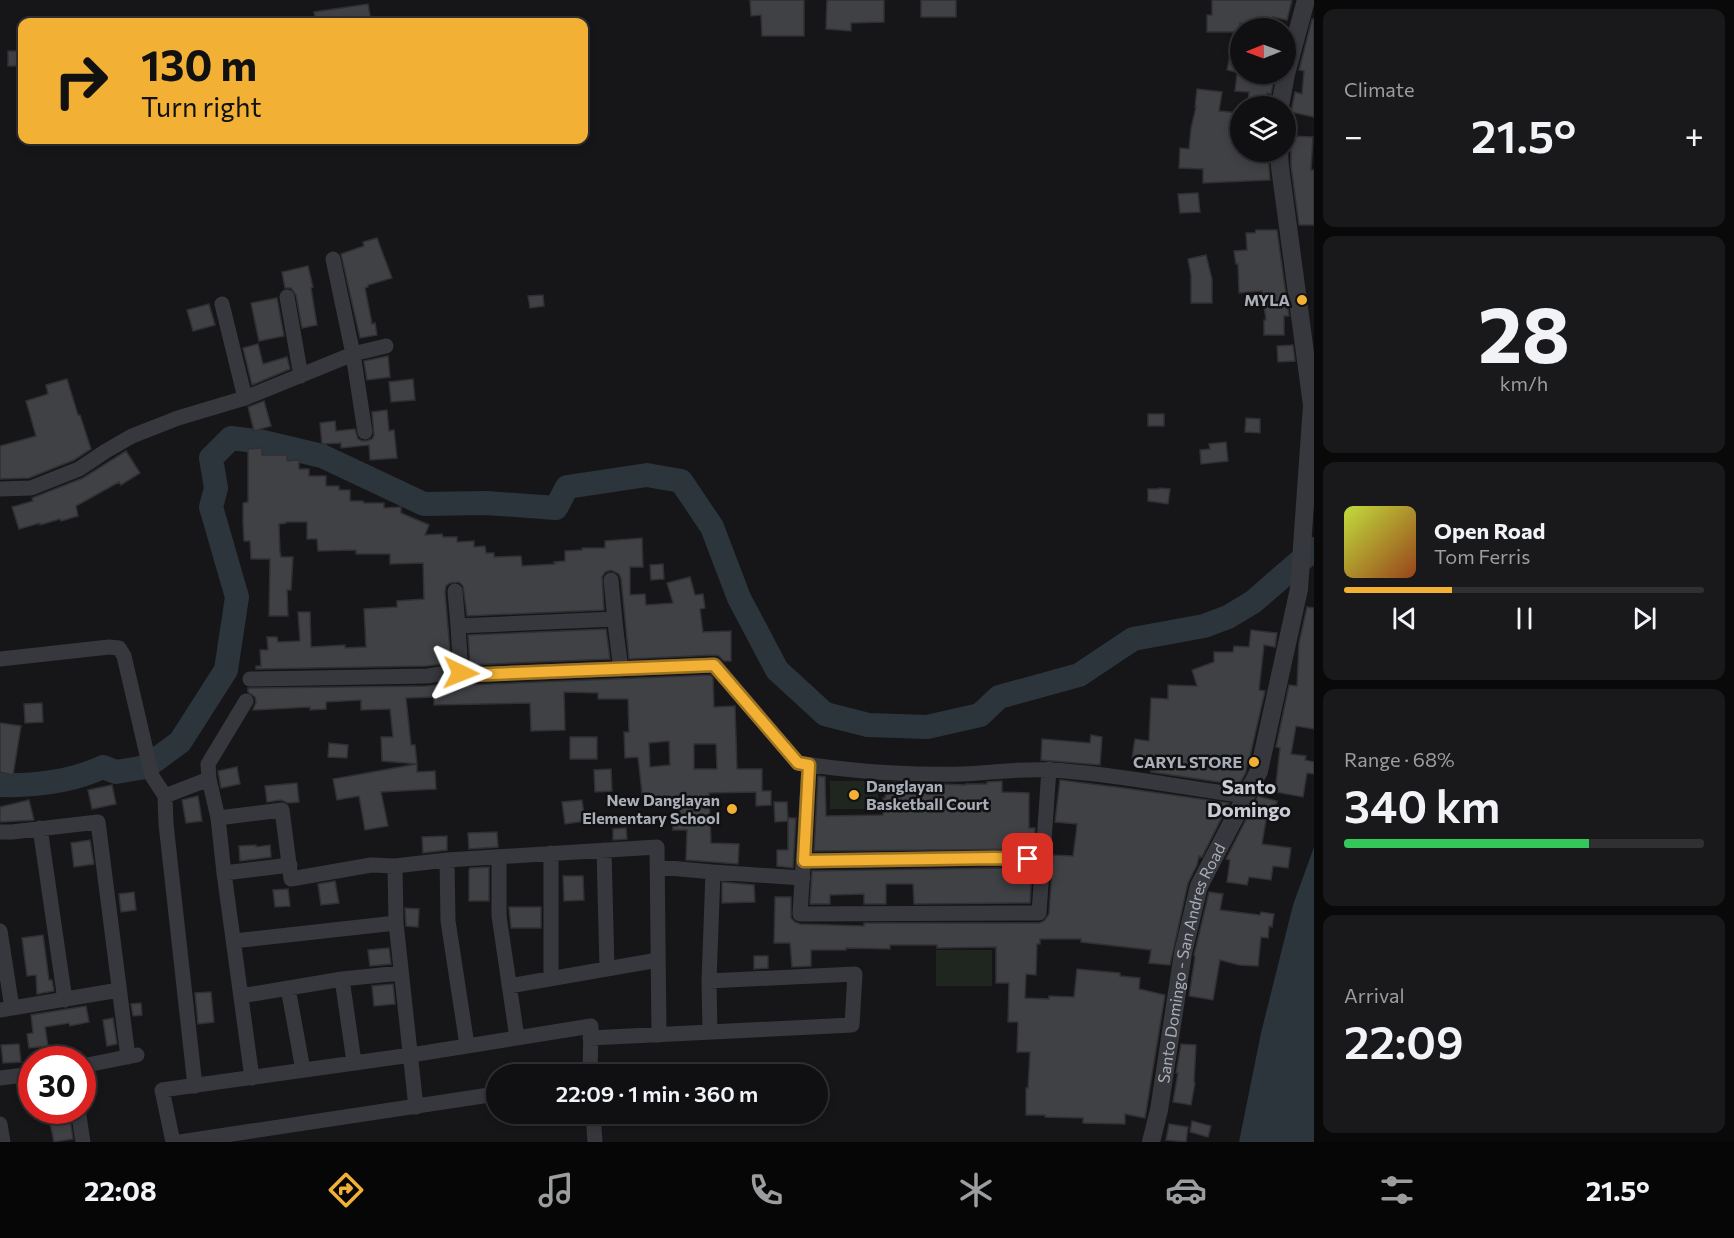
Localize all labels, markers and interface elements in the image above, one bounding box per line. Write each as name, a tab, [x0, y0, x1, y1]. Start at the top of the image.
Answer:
north arrow	[1230, 18, 1296, 84]
map controls	[1230, 18, 1296, 162]
text: 130 m	[141, 38, 257, 90]
icon: right	[42, 42, 120, 120]
text: Climate	[1344, 77, 1414, 101]
text: Turn right	[141, 90, 261, 123]
button: layers	[1230, 96, 1296, 162]
text: 21.5°	[1471, 107, 1576, 162]
text: −	[1344, 114, 1363, 155]
text: +	[1685, 114, 1704, 155]
text: 28	[1478, 284, 1570, 379]
place label: MYLA	[1244, 290, 1290, 309]
marker: MYLA	[1295, 293, 1309, 307]
text: km/h	[1500, 371, 1548, 395]
text: Open Road	[1434, 517, 1545, 544]
text: Tom Ferris	[1434, 544, 1530, 568]
icon: previous	[1388, 602, 1421, 635]
icon: pause	[1508, 602, 1541, 635]
icon: next	[1628, 602, 1661, 635]
position arrow	[429, 641, 493, 705]
text: Range · 68%	[1344, 747, 1455, 771]
place label: CARYL STORE	[1133, 752, 1242, 771]
marker: CARYL STORE	[1247, 755, 1261, 769]
district label: Santo Domingo	[1207, 774, 1291, 821]
place label: Danglayan Basketball Court	[866, 776, 989, 813]
text: 340 km	[1344, 777, 1500, 832]
marker: Danglayan Basketball Court	[847, 788, 861, 802]
place label: New Danglayan Elementary School	[582, 790, 720, 827]
marker: New Danglayan Elementary School	[725, 802, 739, 816]
pin	[1002, 833, 1053, 884]
street label: Santo Domingo - San Andres Road	[1153, 840, 1229, 1084]
icon: arrive	[1011, 842, 1044, 875]
text: Arrival	[1344, 983, 1405, 1007]
text: 22:09	[1344, 1013, 1464, 1068]
speed limit sign: 30	[18, 1046, 96, 1124]
text: 22:09 · 1 min · 360 m	[556, 1080, 758, 1107]
icon: directions	[325, 1169, 367, 1211]
icon: music	[535, 1169, 577, 1211]
icon: phone	[745, 1169, 787, 1211]
icon: climate	[955, 1169, 997, 1211]
icon: car	[1165, 1169, 1207, 1211]
icon: filters	[1376, 1169, 1418, 1211]
text: 22:08	[84, 1174, 157, 1207]
text: 21.5°	[1586, 1174, 1650, 1207]

